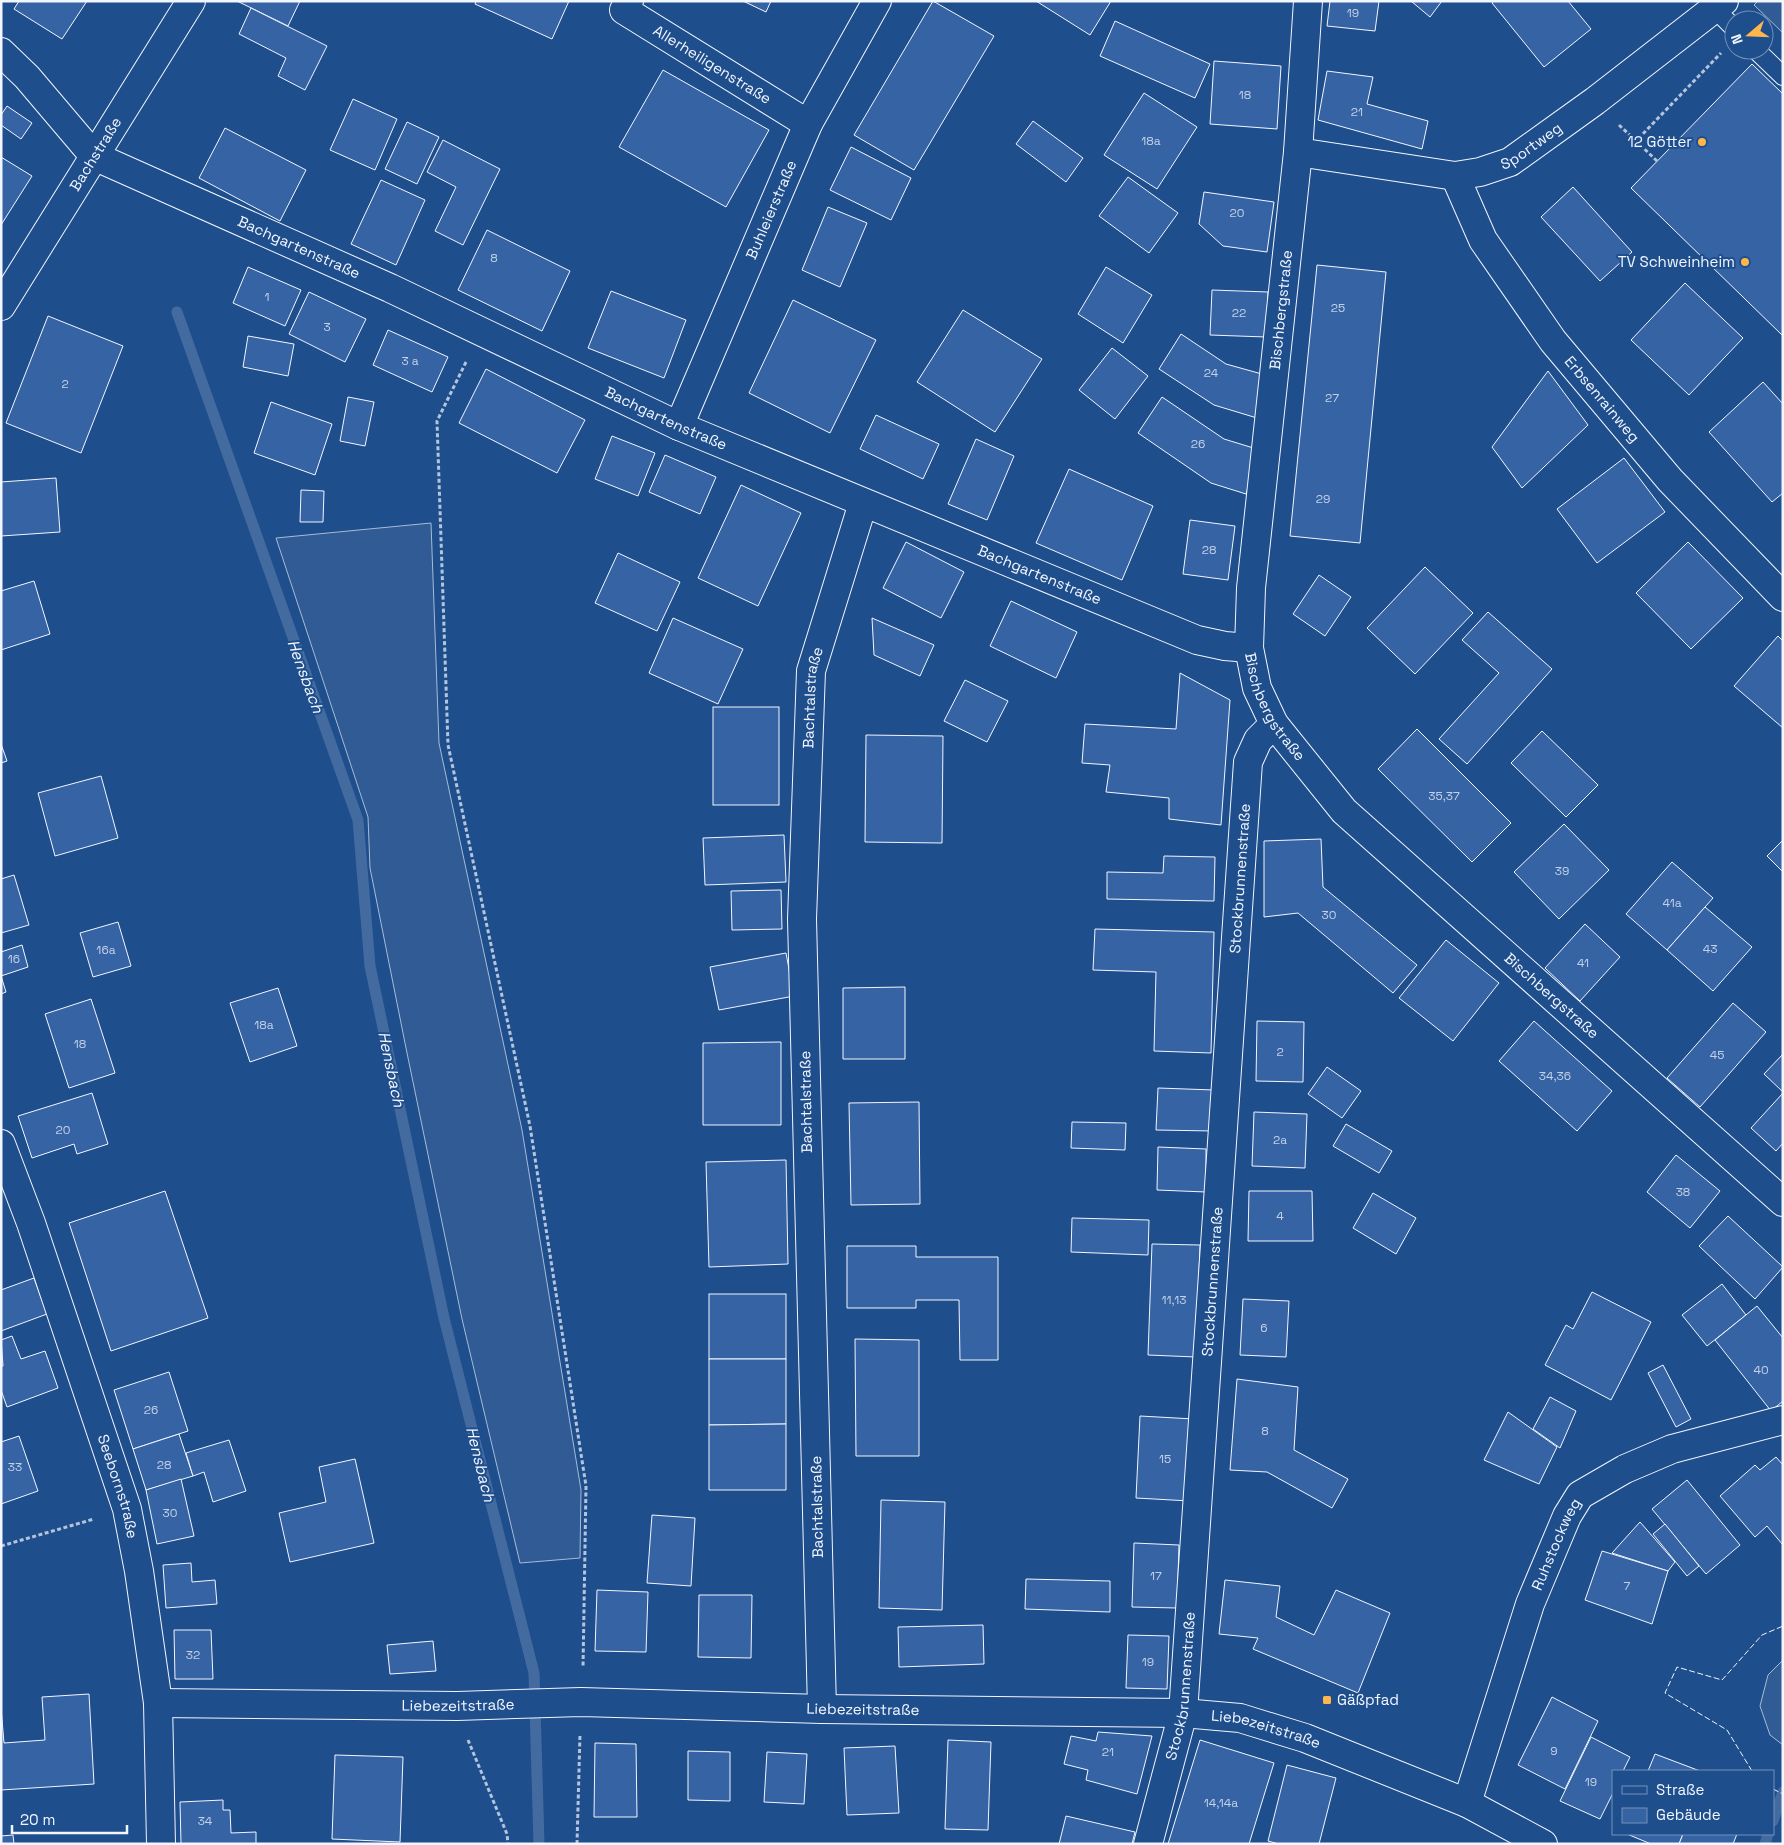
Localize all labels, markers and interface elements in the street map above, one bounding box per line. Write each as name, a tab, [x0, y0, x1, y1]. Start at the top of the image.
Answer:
house number: 19	[1347, 5, 1359, 21]
north arrow	[1724, 10, 1774, 60]
street label: Allerheiligenstraße	[650, 20, 775, 108]
text: N	[1727, 32, 1747, 47]
house number: 18	[1239, 87, 1251, 103]
house number: 21	[1351, 104, 1363, 120]
street label: Bachstraße	[65, 113, 125, 194]
street label: Sportweg	[1498, 118, 1565, 173]
place label: 12 Götter	[1627, 132, 1692, 151]
house number: 18a	[1141, 133, 1161, 149]
marker: 12 Götter	[1696, 136, 1708, 148]
street label: Buhleierstraße	[741, 157, 800, 262]
house number: 20	[1230, 205, 1244, 221]
street label: Bachgartenstraße	[235, 211, 363, 283]
street label: Bischbergstraße	[1265, 249, 1296, 371]
house number: 8	[490, 250, 498, 266]
place label: TV Schweinheim	[1618, 252, 1735, 271]
marker: TV Schweinheim	[1739, 256, 1751, 268]
house number: 1	[264, 289, 270, 305]
house number: 25	[1331, 300, 1345, 316]
house number: 22	[1232, 305, 1246, 321]
house number: 3	[323, 319, 331, 335]
street label: Erbsenrainweg	[1561, 352, 1644, 446]
house number: 3 a	[401, 353, 419, 369]
house number: 24	[1204, 365, 1219, 381]
house number: 2	[61, 376, 69, 392]
street label: Bachgartenstraße	[602, 382, 730, 454]
house number: 27	[1325, 390, 1339, 406]
house number: 26	[1191, 436, 1205, 452]
house number: 29	[1316, 491, 1330, 507]
street label: Bachgartenstraße	[975, 540, 1104, 609]
house number: 28	[1202, 542, 1216, 558]
water label: Hensbach	[283, 636, 329, 717]
street label: Bachtalstraße	[798, 644, 827, 749]
street label: Bischbergstraße	[1241, 651, 1310, 765]
house number: 35,37	[1428, 788, 1460, 804]
street label: Stockbrunnenstraße	[1225, 803, 1254, 954]
house number: 39	[1555, 863, 1569, 879]
house number: 41a	[1662, 895, 1682, 911]
house number: 30	[1322, 907, 1336, 923]
house number: 43	[1703, 941, 1717, 957]
house number: 16a	[96, 942, 116, 958]
street label: Bischbergstraße	[1501, 948, 1603, 1043]
house number: 16	[8, 951, 20, 967]
house number: 41	[1577, 955, 1589, 971]
house number: 18a	[254, 1017, 274, 1033]
water label: Hensbach	[373, 1029, 410, 1110]
house number: 18	[74, 1036, 86, 1052]
house number: 2	[1276, 1044, 1284, 1060]
house number: 45	[1710, 1047, 1724, 1063]
street label: Bachtalstraße	[795, 1051, 816, 1153]
house number: 34,36	[1539, 1068, 1571, 1084]
house number: 20	[56, 1122, 70, 1138]
house number: 2a	[1273, 1132, 1287, 1148]
house number: 38	[1676, 1184, 1690, 1200]
street label: Stockbrunnenstraße	[1197, 1206, 1227, 1357]
house number: 4	[1276, 1208, 1284, 1224]
house number: 11,13	[1162, 1292, 1186, 1308]
house number: 6	[1260, 1320, 1268, 1336]
house number: 40	[1753, 1362, 1769, 1378]
house number: 26	[144, 1402, 158, 1418]
house number: 8	[1261, 1423, 1269, 1439]
water label: Hensbach	[461, 1424, 500, 1505]
street label: Seebornstraße	[94, 1432, 142, 1540]
house number: 15	[1159, 1451, 1171, 1467]
street label: Bachtalstraße	[806, 1456, 827, 1558]
house number: 28	[157, 1457, 171, 1473]
house number: 33	[8, 1459, 22, 1475]
street label: Ruhstockweg	[1527, 1494, 1585, 1593]
house number: 30	[163, 1505, 177, 1521]
house number: 17	[1150, 1568, 1162, 1584]
house number: 7	[1624, 1578, 1631, 1594]
street label: Stockbrunnenstraße	[1161, 1611, 1199, 1762]
house number: 32	[186, 1647, 200, 1663]
house number: 19	[1142, 1654, 1154, 1670]
place label: Gäßpfad	[1337, 1690, 1399, 1709]
street label: Liebezeitstraße	[401, 1694, 515, 1715]
marker: Gäßpfad	[1321, 1694, 1333, 1706]
street label: Liebezeitstraße	[806, 1699, 920, 1719]
street label: Liebezeitstraße	[1210, 1706, 1324, 1752]
house number: 9	[1550, 1743, 1558, 1759]
house number: 21	[1102, 1744, 1114, 1760]
legend	[1612, 1770, 1774, 1835]
house number: 19	[1585, 1774, 1597, 1790]
text: Straße	[1656, 1780, 1705, 1799]
house number: 14,14a	[1204, 1795, 1238, 1811]
scale bar	[12, 1802, 128, 1834]
text: Gebäude	[1656, 1805, 1721, 1824]
text: 20 m	[20, 1810, 55, 1829]
house number: 34	[198, 1813, 213, 1829]

